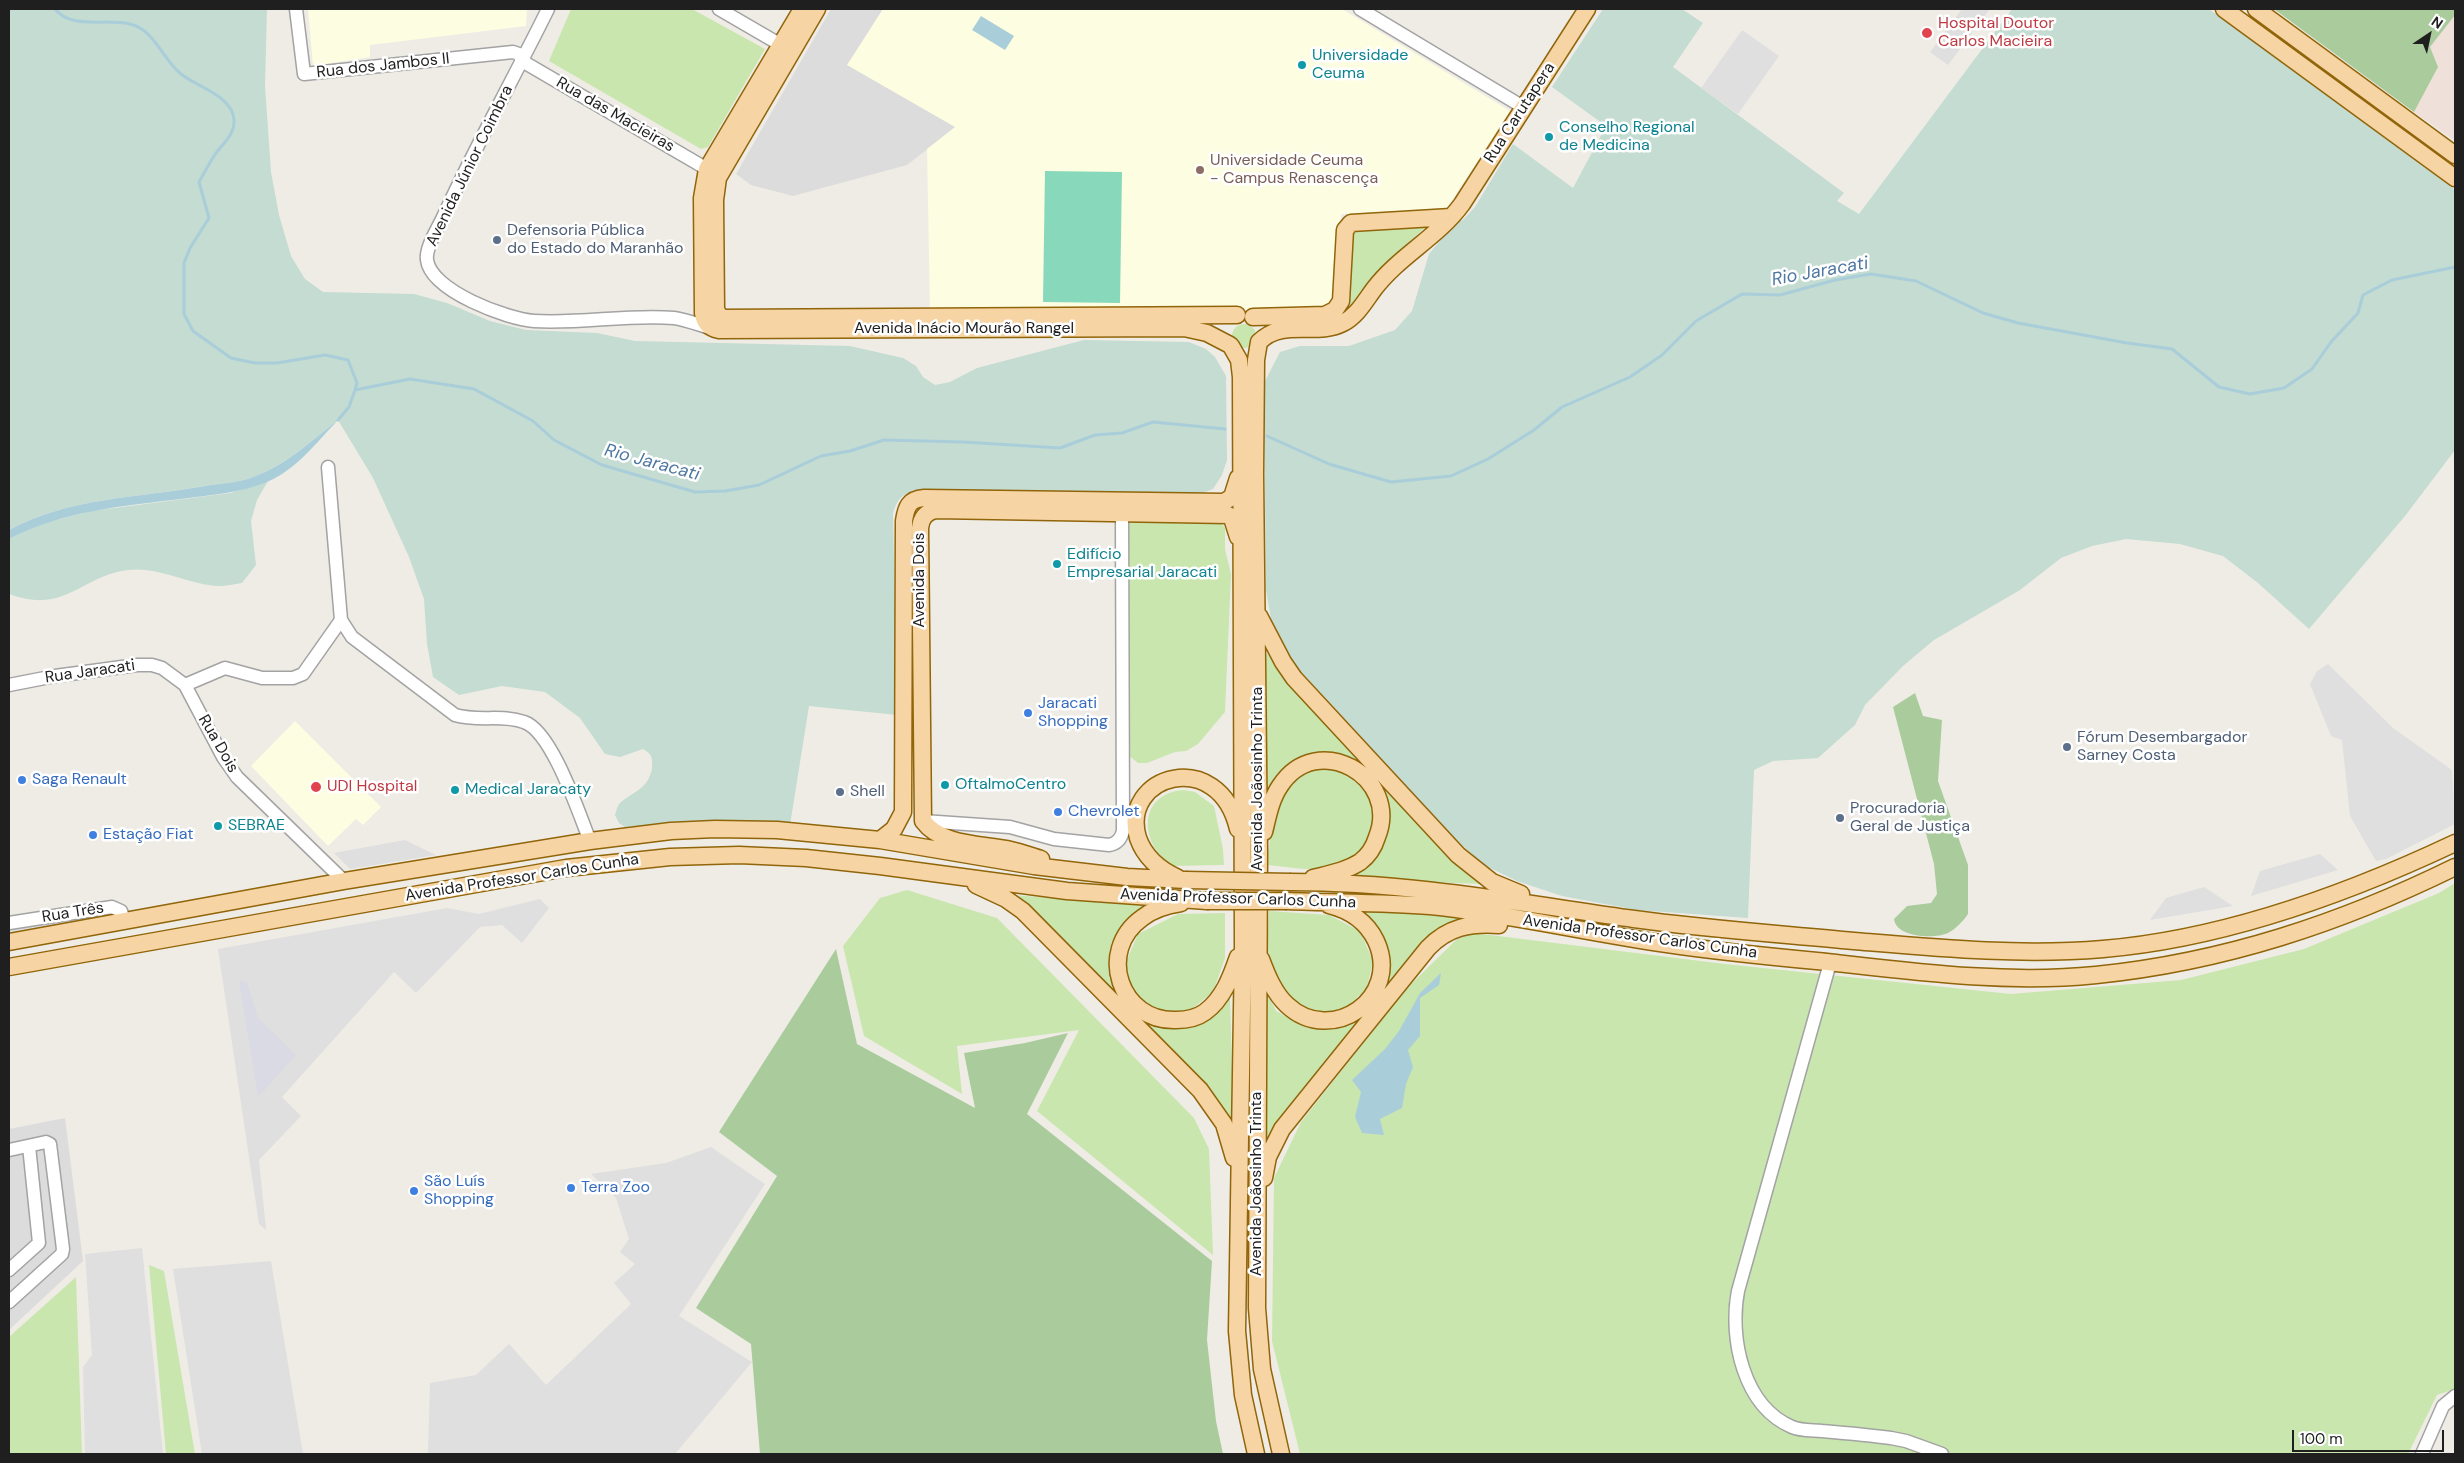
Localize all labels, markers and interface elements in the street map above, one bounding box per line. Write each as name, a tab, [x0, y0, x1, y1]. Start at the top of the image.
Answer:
north arrow	[2404, 10, 2454, 60]
text: N	[2428, 12, 2447, 33]
place label: Hospital Doutor Carlos Macieira	[1938, 14, 2054, 52]
marker: Hospital Doutor Carlos Macieira	[1920, 26, 1934, 40]
place label: Universidade Ceuma	[1312, 46, 1408, 84]
street label: Rua dos Jambos II	[316, 49, 450, 83]
marker: Universidade Ceuma	[1296, 59, 1308, 71]
street label: Rua Carutapera	[1480, 59, 1560, 167]
street label: Rua das Macieiras	[552, 73, 678, 157]
street label: Avenida Júnior Coimbra	[423, 82, 517, 250]
place label: Conselho Regional de Medicina	[1559, 118, 1695, 156]
marker: Conselho Regional de Medicina	[1543, 131, 1555, 143]
place label: Universidade Ceuma - Campus Renascença	[1210, 151, 1378, 189]
marker: Universidade Ceuma - Campus Renascença	[1194, 164, 1206, 176]
place label: Defensoria Pública do Estado do Maranhão	[507, 221, 683, 259]
marker: Defensoria Pública do Estado do Maranhão	[491, 234, 503, 246]
water label: Rio Jaracati	[1770, 253, 1870, 291]
street label: Avenida Inácio Mourão Rangel	[854, 319, 1074, 339]
water label: Rio Jaracati	[602, 440, 702, 486]
street label: Avenida Dois	[910, 532, 930, 628]
place label: Edifício Empresarial Jaracati	[1067, 545, 1217, 583]
marker: Edifício Empresarial Jaracati	[1051, 558, 1063, 570]
street label: Rua Jaracati	[44, 656, 136, 688]
street label: Avenida Joãosinho Trinta	[1248, 687, 1268, 871]
place label: Jaracati Shopping	[1038, 694, 1108, 732]
marker: Jaracati Shopping	[1022, 707, 1034, 719]
street label: Rua Dois	[194, 711, 242, 777]
place label: Fórum Desembargador Sarney Costa	[2077, 728, 2247, 766]
marker: Fórum Desembargador Sarney Costa	[2061, 741, 2073, 753]
place label: Saga Renault	[32, 770, 127, 790]
marker: Saga Renault	[16, 774, 28, 786]
place label: OftalmoCentro	[955, 775, 1066, 795]
place label: UDI Hospital	[327, 777, 417, 797]
marker: OftalmoCentro	[939, 779, 951, 791]
marker: UDI Hospital	[309, 780, 323, 794]
place label: Medical Jaracaty	[465, 780, 591, 800]
place label: Shell	[850, 782, 885, 802]
marker: Medical Jaracaty	[449, 784, 461, 796]
marker: Shell	[834, 786, 846, 798]
place label: Procuradoria Geral de Justiça	[1850, 799, 1970, 837]
place label: Chevrolet	[1068, 802, 1140, 822]
marker: Chevrolet	[1052, 806, 1064, 818]
marker: Procuradoria Geral de Justiça	[1834, 812, 1846, 824]
place label: SEBRAE	[228, 816, 285, 836]
marker: SEBRAE	[212, 820, 224, 832]
place label: Estação Fiat	[103, 825, 193, 845]
marker: Estação Fiat	[87, 829, 99, 841]
street label: Avenida Professor Carlos Cunha	[404, 850, 640, 906]
street label: Avenida Professor Carlos Cunha	[1120, 885, 1356, 913]
street label: Rua Três	[41, 899, 105, 927]
street label: Avenida Professor Carlos Cunha	[1522, 911, 1758, 963]
street label: Avenida Joãosinho Trinta	[1247, 1092, 1267, 1276]
place label: São Luís Shopping	[424, 1172, 494, 1210]
place label: Terra Zoo	[581, 1178, 650, 1198]
marker: Terra Zoo	[565, 1182, 577, 1194]
marker: São Luís Shopping	[408, 1185, 420, 1197]
scale bar	[2294, 1420, 2446, 1452]
text: 100 m	[2300, 1429, 2343, 1449]

